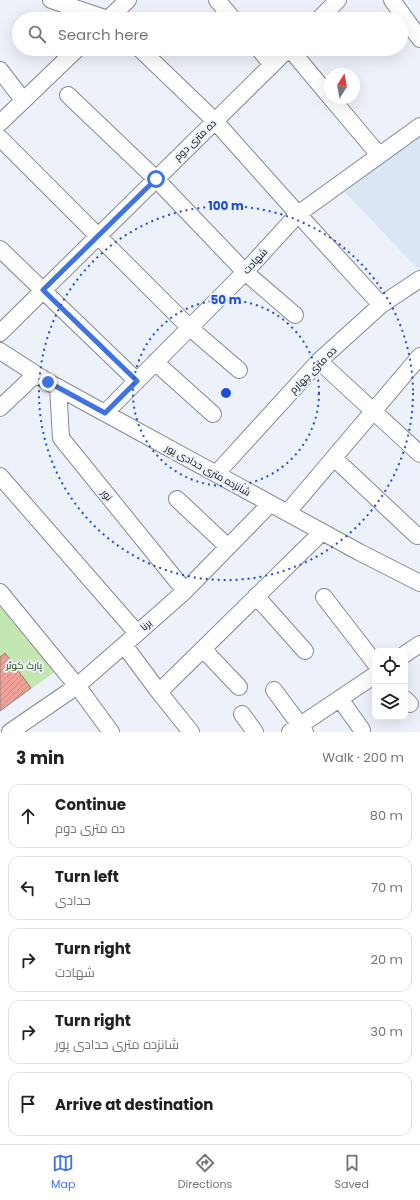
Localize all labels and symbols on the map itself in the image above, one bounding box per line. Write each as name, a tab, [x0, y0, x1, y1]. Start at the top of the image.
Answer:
north arrow	[324, 68, 360, 104]
street label: ده متری دوم	[170, 116, 220, 164]
route start	[147, 170, 165, 188]
text: 100 m	[208, 197, 244, 214]
street label: شهادت	[239, 245, 271, 277]
text: 50 m	[211, 291, 242, 308]
street label: ده متری چهارم	[286, 343, 340, 397]
route end	[39, 373, 57, 391]
centre of rings	[219, 386, 233, 400]
street label: شانزده متری حدادی پور	[162, 440, 253, 500]
street label: نور	[97, 485, 116, 504]
street label: برنا	[137, 616, 155, 634]
park label: پارک کوثر	[5, 658, 43, 673]

